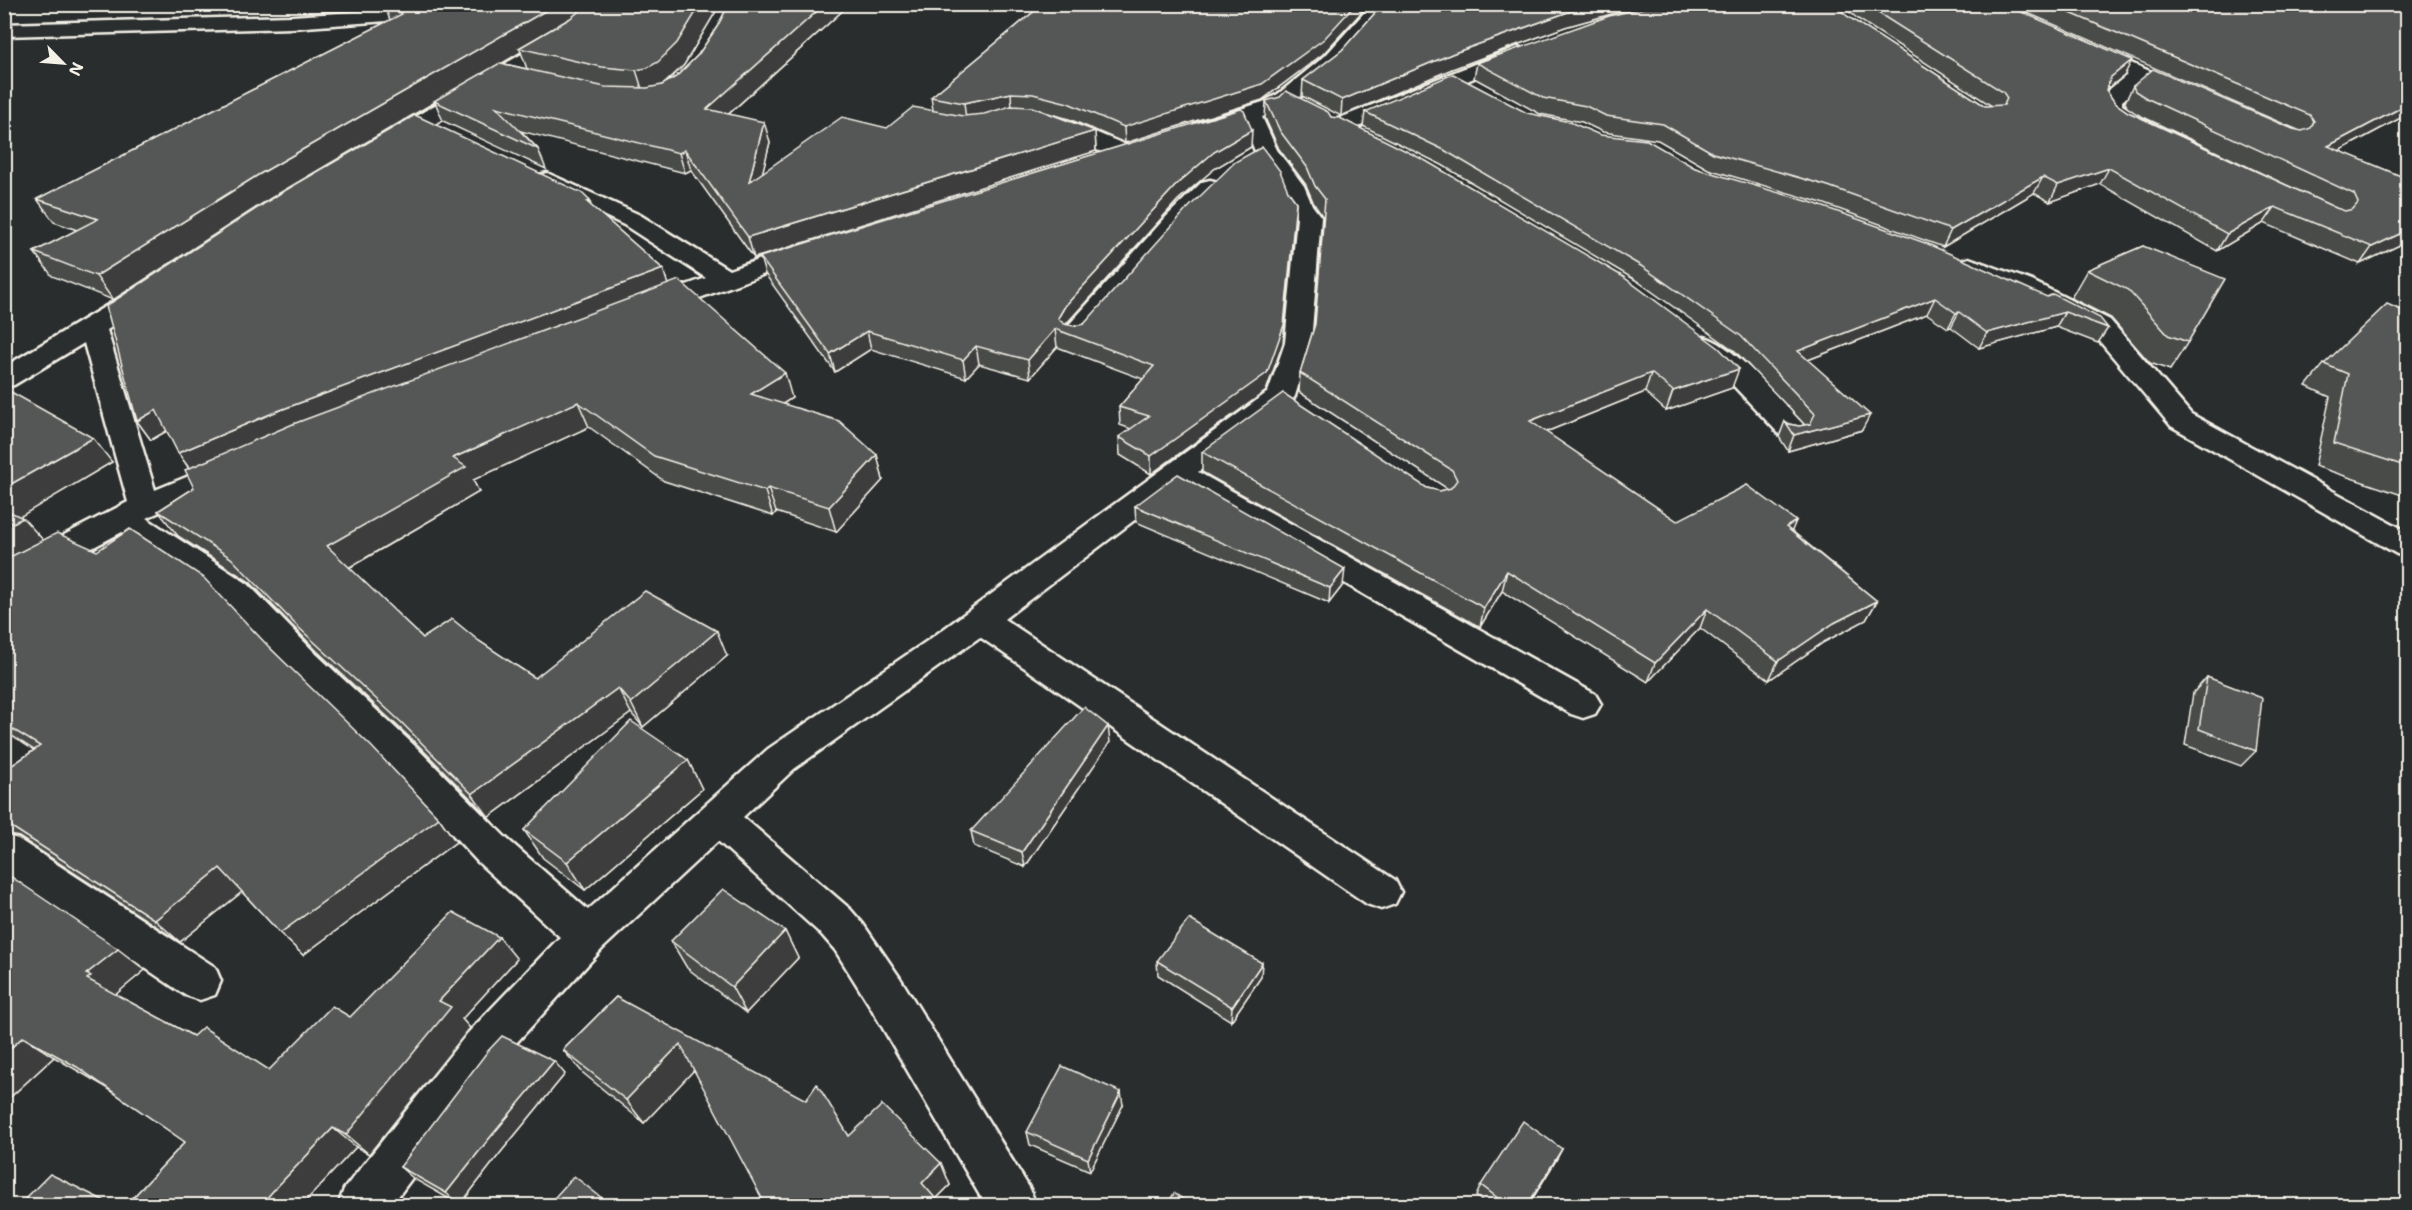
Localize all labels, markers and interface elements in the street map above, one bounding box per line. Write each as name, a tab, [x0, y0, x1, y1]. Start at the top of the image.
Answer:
north arrow	[33, 33, 93, 93]
text: N	[64, 59, 88, 79]

